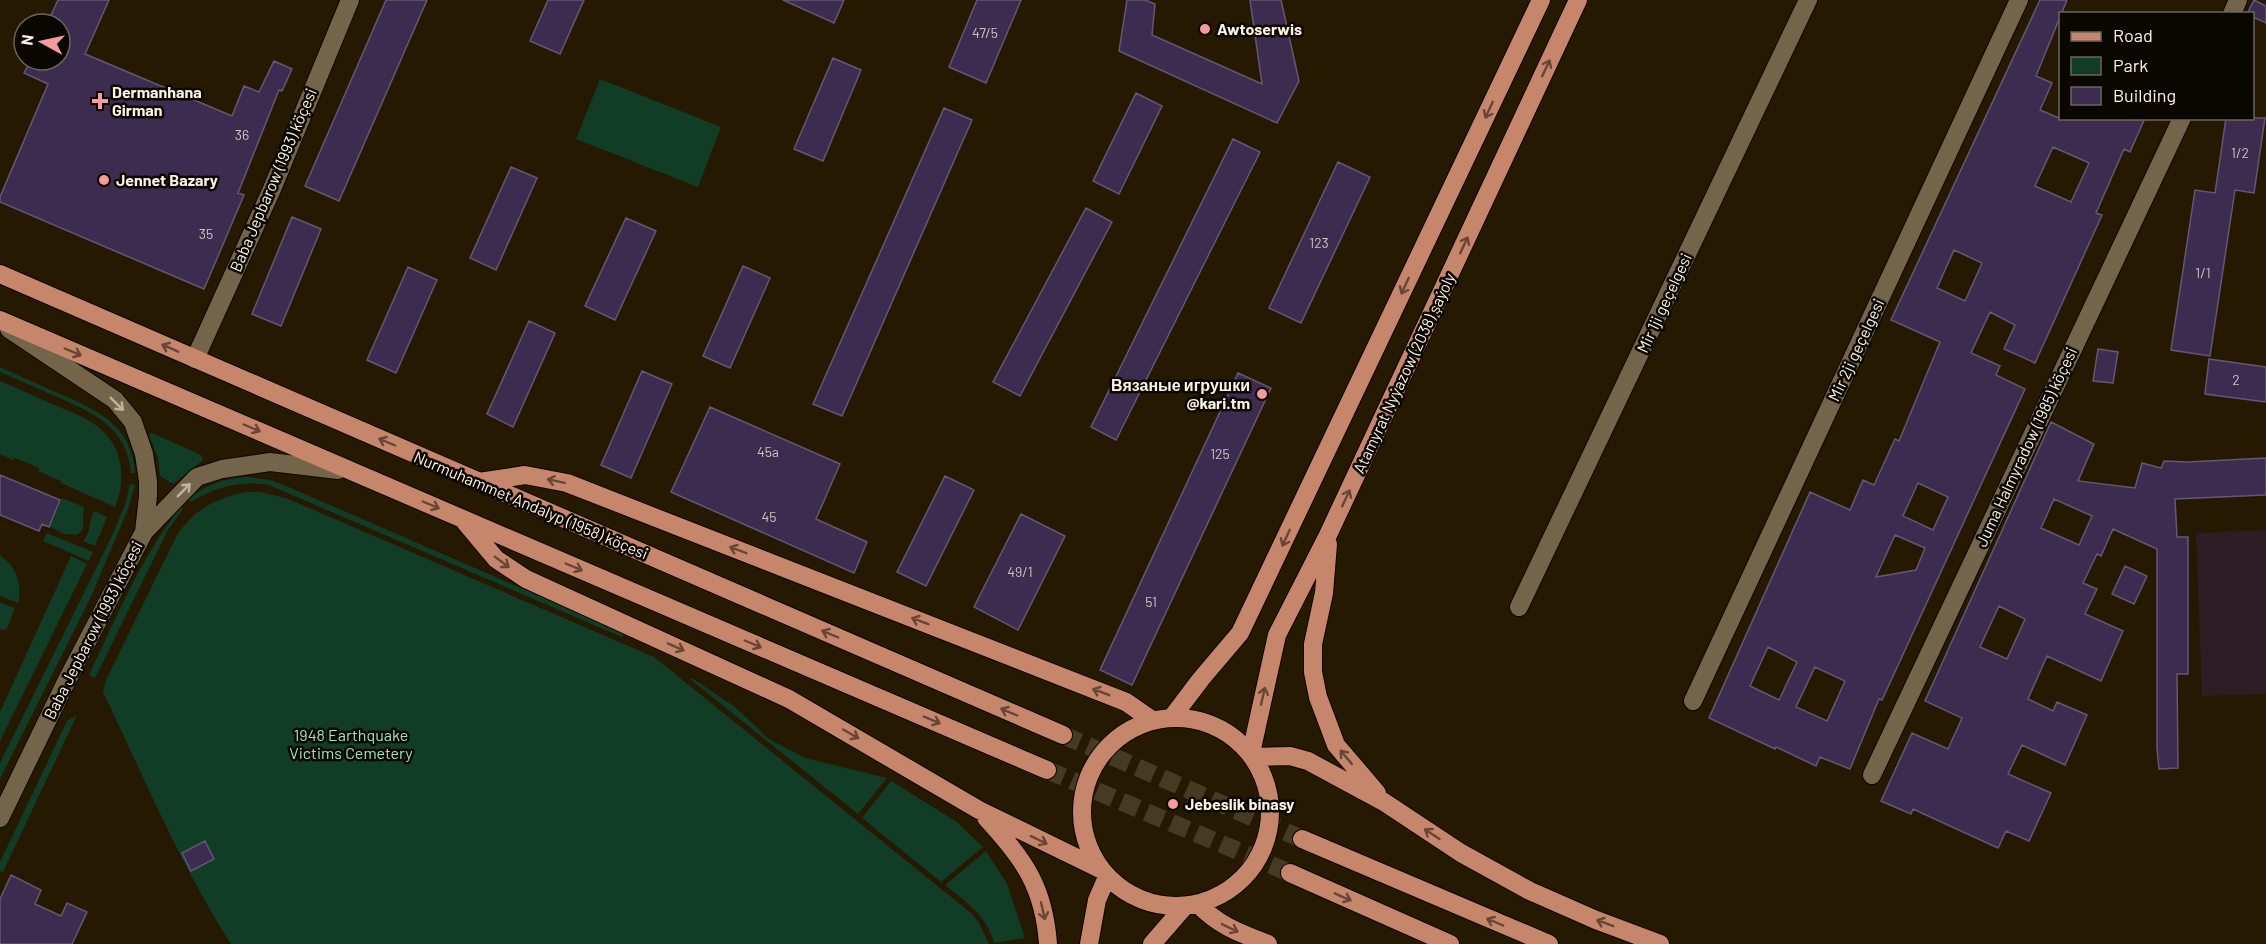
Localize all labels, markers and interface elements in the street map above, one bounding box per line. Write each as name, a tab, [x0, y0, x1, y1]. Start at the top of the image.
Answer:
north arrow	[12, 12, 72, 72]
legend	[2059, 12, 2254, 120]
place label: Awtoserwis	[1217, 19, 1302, 38]
marker: Awtoserwis	[1198, 22, 1212, 36]
house number: 47/5	[972, 24, 998, 41]
text: Road	[2113, 24, 2153, 46]
text: N	[17, 33, 37, 46]
text: Park	[2113, 54, 2148, 76]
one-way arrow	[1541, 60, 1552, 78]
place label: Dermanhana Girman	[112, 82, 202, 119]
text: Building	[2113, 84, 2176, 106]
street label: Baba Jepbarow (1993) köçesi	[225, 85, 320, 274]
marker: Dermanhana Girman	[93, 94, 107, 108]
one-way arrow	[1482, 100, 1494, 118]
house number: 36	[235, 126, 249, 143]
house number: 1/2	[2231, 144, 2249, 161]
place label: Jennet Bazary	[116, 170, 218, 189]
marker: Jennet Bazary	[97, 173, 111, 187]
house number: 35	[199, 225, 213, 242]
house number: 123	[1309, 234, 1329, 251]
one-way arrow	[1458, 237, 1470, 255]
street label: Mir 1ji geçelgesi	[1632, 250, 1695, 356]
house number: 1/1	[2195, 264, 2211, 281]
street label: Atamyrat Nyýazow (2038) şaýoly	[1349, 269, 1459, 476]
one-way arrow	[1399, 277, 1411, 295]
street label: Mir 2ji geçelgesi	[1824, 296, 1888, 404]
one-way arrow	[161, 342, 179, 353]
street label: Juma Halmyradow (1985) köçesi	[1971, 344, 2080, 550]
one-way arrow	[64, 347, 82, 358]
house number: 2	[2232, 371, 2240, 388]
place label: Вязаные игрушки @kari.tm	[1111, 375, 1250, 412]
marker: Вязаные игрушки @kari.tm	[1255, 387, 1269, 401]
one-way arrow	[109, 397, 124, 411]
one-way arrow	[243, 423, 261, 435]
one-way arrow	[378, 436, 397, 447]
house number: 45a	[757, 443, 779, 460]
house number: 125	[1210, 445, 1230, 462]
street label: Nurmuhammet Andalyp (1958) köçesi	[411, 446, 651, 563]
one-way arrow	[546, 475, 566, 486]
one-way arrow	[177, 482, 192, 497]
one-way arrow	[1340, 489, 1352, 507]
one-way arrow	[422, 500, 440, 511]
house number: 45	[762, 508, 776, 525]
one-way arrow	[1279, 529, 1291, 547]
street label: Baba Jepbarow (1993) köçesi	[39, 538, 146, 722]
one-way arrow	[729, 544, 748, 555]
one-way arrow	[493, 555, 509, 568]
one-way arrow	[565, 562, 583, 573]
house number: 49/1	[1007, 563, 1033, 580]
house number: 51	[1145, 593, 1157, 610]
one-way arrow	[911, 615, 929, 626]
one-way arrow	[821, 628, 840, 639]
one-way arrow	[744, 638, 762, 650]
one-way arrow	[667, 642, 685, 653]
one-way arrow	[1092, 686, 1111, 697]
one-way arrow	[1257, 687, 1269, 706]
one-way arrow	[1000, 706, 1019, 717]
one-way arrow	[923, 715, 941, 727]
park label: 1948 Earthquake Victims Cemetery	[289, 725, 413, 762]
one-way arrow	[842, 728, 859, 740]
one-way arrow	[1339, 750, 1353, 765]
place label: Jebeslik binasy	[1185, 794, 1294, 813]
marker: Jebeslik binasy	[1166, 797, 1180, 811]
one-way arrow	[1424, 828, 1441, 840]
one-way arrow	[1029, 834, 1047, 846]
one-way arrow	[1334, 892, 1352, 903]
one-way arrow	[1037, 901, 1049, 920]
one-way arrow	[1486, 916, 1505, 927]
one-way arrow	[1596, 917, 1615, 928]
one-way arrow	[1220, 923, 1238, 935]

